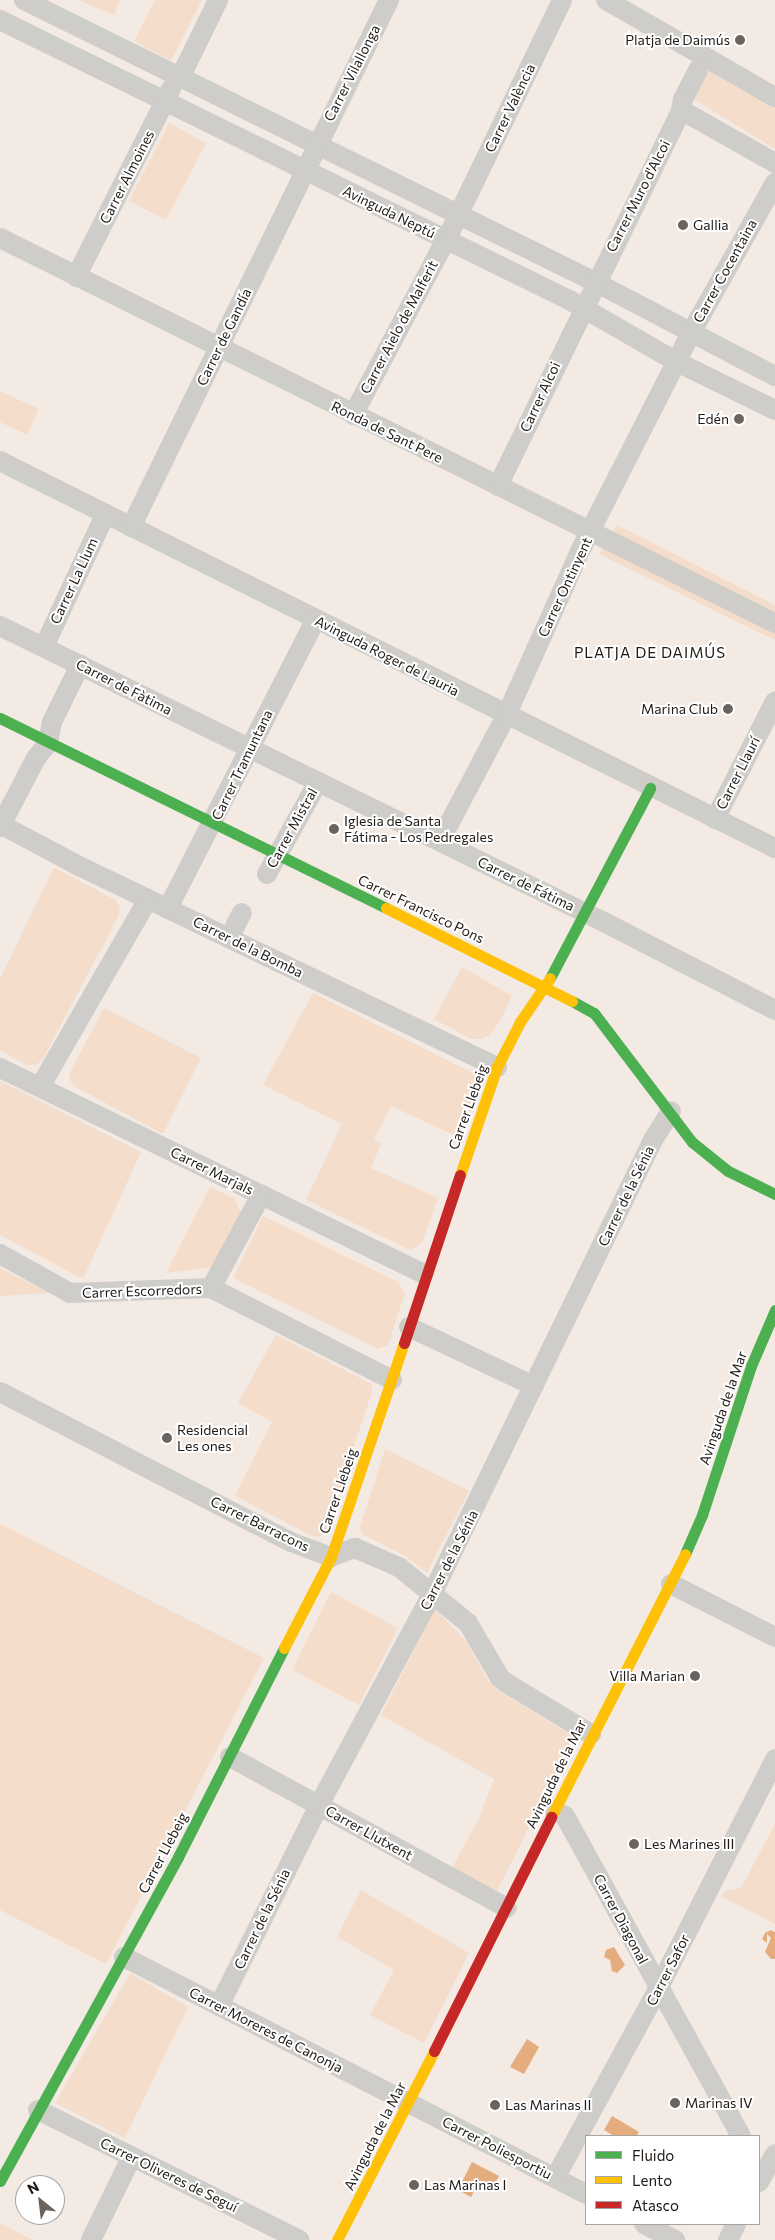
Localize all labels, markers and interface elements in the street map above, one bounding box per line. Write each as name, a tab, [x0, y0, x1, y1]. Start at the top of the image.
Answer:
street label: Carrer Vilallonga	[320, 22, 384, 124]
place label: Platja de Daimús	[625, 32, 730, 48]
marker: Platja de Daimús	[734, 34, 746, 46]
street label: Carrer València	[481, 61, 539, 155]
street label: Carrer Almoines	[96, 127, 158, 227]
street label: Carrer Muro d'Alcoi	[603, 137, 673, 255]
street label: Avinguda Neptú	[340, 182, 438, 242]
street label: Carrer Cocentaina	[690, 216, 760, 326]
place label: Gallia	[693, 217, 729, 233]
marker: Gallia	[677, 219, 689, 231]
street label: Carrer Aielo de Malferit	[357, 257, 441, 397]
street label: Carrer de Gandía	[193, 286, 255, 388]
street label: Carrer Alcoi	[516, 359, 564, 435]
street label: Ronda de Sant Pere	[328, 398, 446, 466]
place label: Edén	[697, 411, 729, 427]
marker: Edén	[733, 413, 745, 425]
street label: Carrer Ontinyent	[534, 534, 596, 640]
street label: Carrer La Llum	[47, 535, 101, 627]
street label: Avinguda Roger de Lauria	[312, 612, 462, 700]
district label: PLATJA DE DAIMÚS	[572, 644, 728, 662]
street label: Carrer de Fàtima	[73, 656, 175, 718]
place label: Marina Club	[641, 701, 718, 717]
marker: Marina Club	[722, 703, 734, 715]
street label: Carrer Tramuntana	[208, 707, 276, 823]
street label: Carrer Llaurí	[712, 734, 764, 812]
street label: Carrer Mistral	[263, 785, 321, 871]
place label: Iglesia de Santa Fátima - Los Pedregales	[344, 813, 493, 846]
marker: Iglesia de Santa Fátima - Los Pedregales	[328, 823, 340, 835]
street label: Carrer de Fátima	[475, 853, 577, 915]
street label: Carrer Francisco Pons	[355, 871, 487, 947]
street label: Carrer de la Bomba	[190, 913, 306, 981]
street label: Carrer Llebeig	[445, 1062, 491, 1152]
street label: Carrer de la Sénia	[594, 1143, 658, 1249]
street label: Carrer Marjals	[168, 1144, 256, 1198]
street label: Carrer Escorredors	[82, 1281, 202, 1301]
street label: Avinguda de la Mar	[696, 1349, 750, 1467]
place label: Residencial Les ones	[177, 1422, 248, 1454]
marker: Residencial Les ones	[161, 1432, 173, 1444]
street label: Carrer Llebeig	[316, 1446, 360, 1536]
street label: Carrer Barracons	[208, 1493, 312, 1555]
street label: Carrer de la Sénia	[417, 1507, 481, 1613]
place label: Villa Marian	[610, 1668, 685, 1684]
marker: Villa Marian	[689, 1670, 701, 1682]
street label: Avinguda de la Mar	[522, 1717, 590, 1831]
street label: Carrer Llutxent	[323, 1802, 415, 1864]
street label: Carrer Llebeig	[135, 1810, 191, 1896]
place label: Les Marines III	[644, 1836, 734, 1852]
marker: Les Marines III	[628, 1838, 640, 1850]
street label: Carrer de la Sénia	[230, 1866, 294, 1972]
street label: Carrer Diagonal	[590, 1871, 652, 1967]
street label: Carrer Safor	[643, 1931, 693, 2009]
street label: Carrer Moreres de Canonja	[186, 1984, 346, 2076]
street label: Avinguda de la Mar	[340, 2079, 410, 2193]
place label: Marinas IV	[685, 2095, 753, 2111]
place label: Las Marinas II	[505, 2097, 591, 2113]
marker: Marinas IV	[669, 2097, 681, 2109]
marker: Las Marinas II	[489, 2099, 501, 2111]
street label: Carrer Poliesportiu	[439, 2113, 555, 2183]
street label: Carrer Oliveres de Seguí	[97, 2134, 241, 2216]
legend	[585, 2135, 760, 2225]
text: Fluido	[632, 2146, 674, 2164]
text: Lento	[632, 2171, 672, 2189]
north arrow	[15, 2175, 65, 2225]
text: N	[24, 2177, 42, 2197]
place label: Las Marinas I	[424, 2177, 506, 2193]
marker: Las Marinas I	[408, 2179, 420, 2191]
text: Atasco	[632, 2196, 679, 2214]

